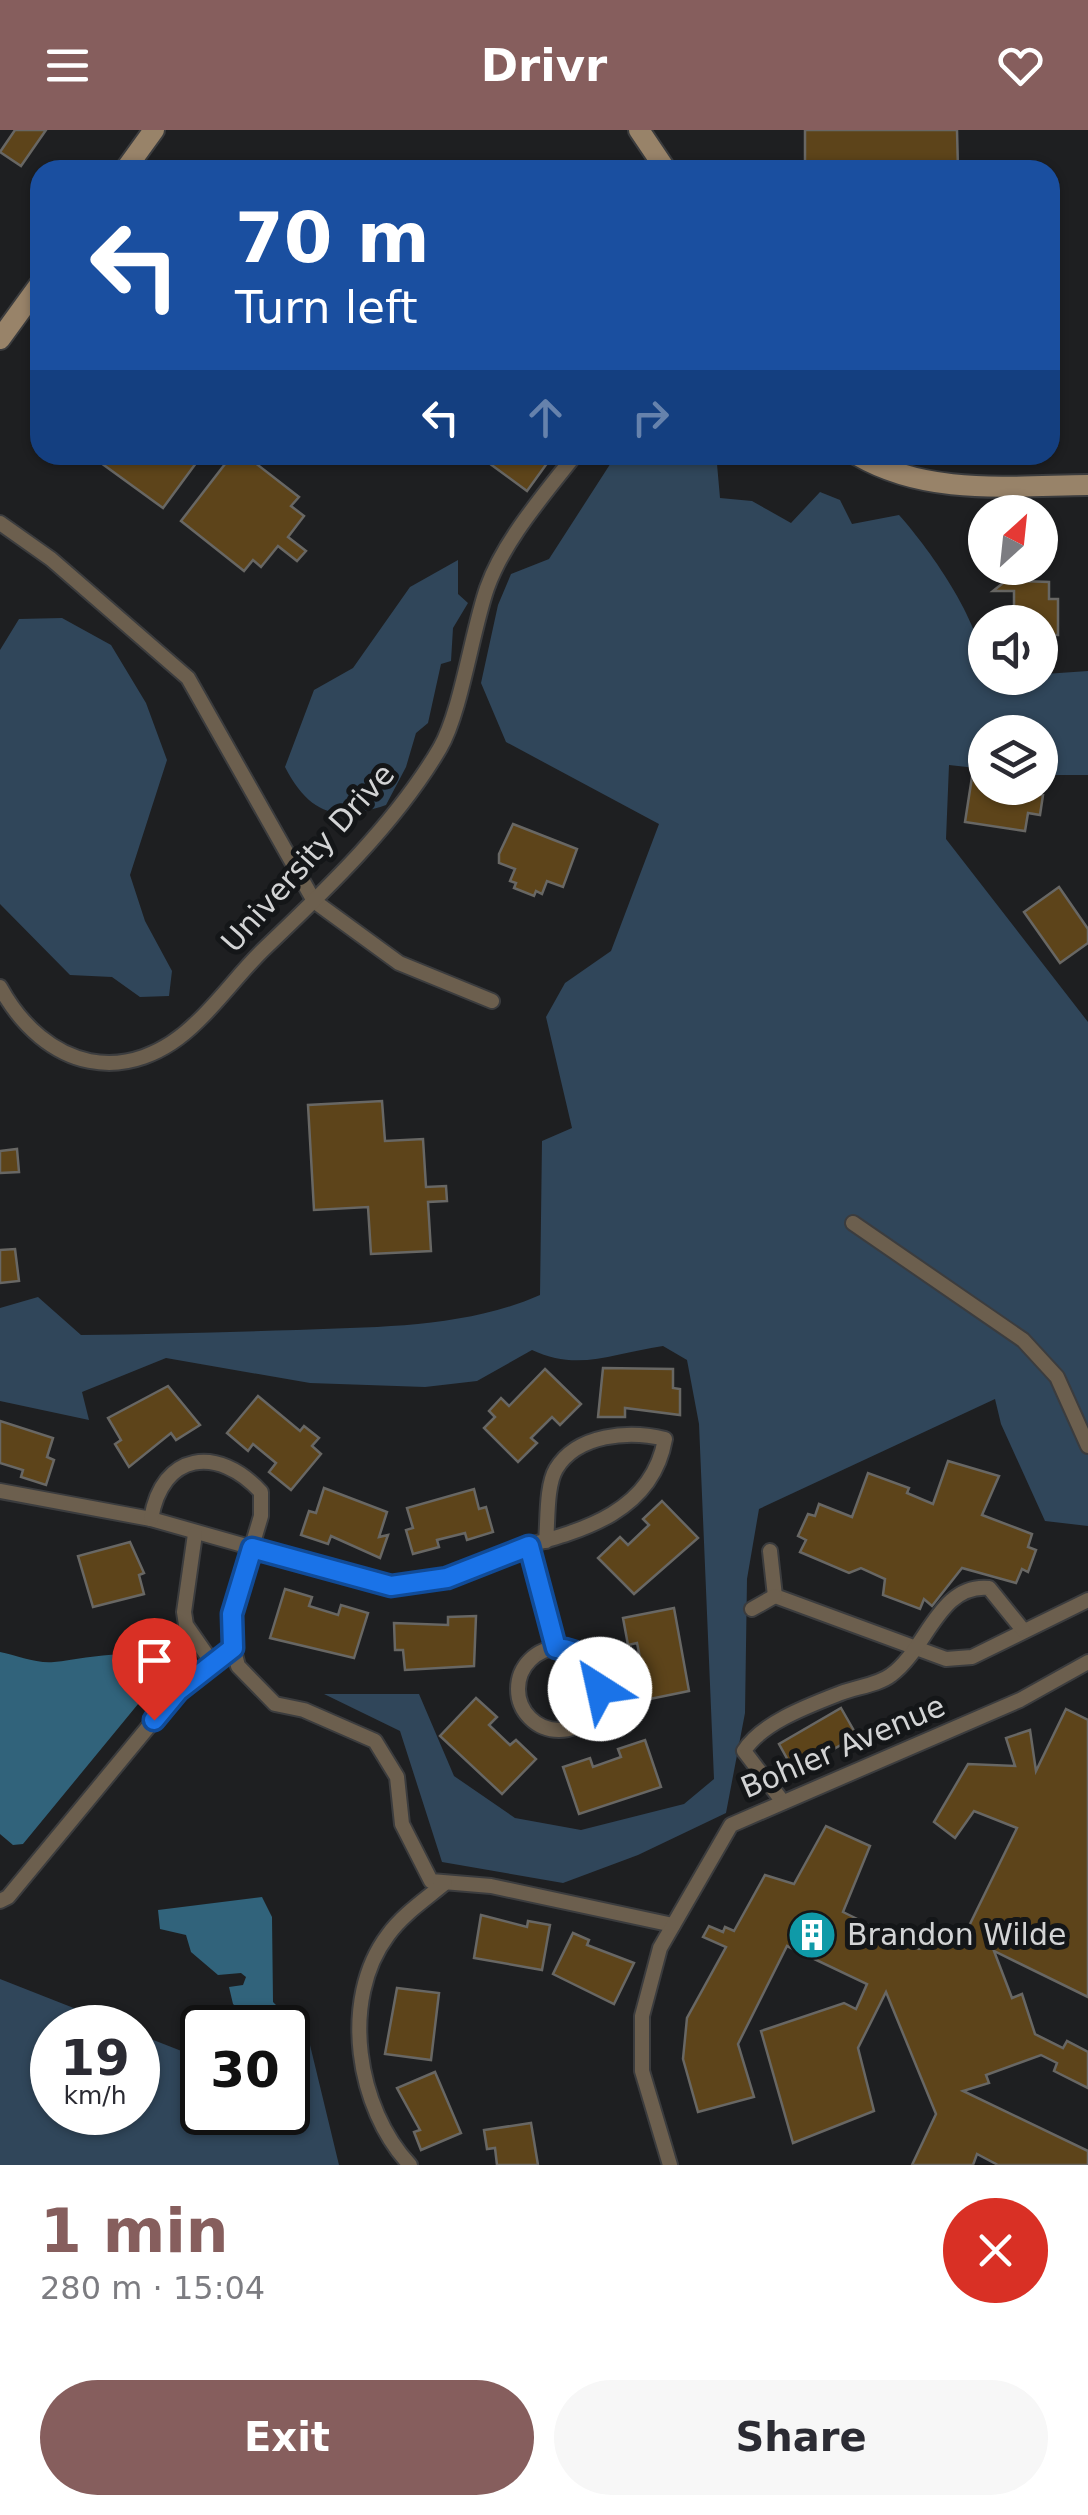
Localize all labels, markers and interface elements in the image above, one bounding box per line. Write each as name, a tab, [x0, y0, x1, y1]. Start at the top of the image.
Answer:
icon: menu	[40, 38, 95, 93]
icon: heart	[993, 38, 1048, 93]
text: Drivr	[481, 39, 607, 92]
text: 70 m	[235, 197, 430, 279]
icon: left	[70, 200, 200, 330]
text: Turn left	[235, 281, 418, 334]
icon: left	[413, 390, 468, 445]
icon: ahead	[518, 390, 573, 445]
icon: right	[623, 390, 678, 445]
north arrow	[968, 495, 1058, 585]
map controls	[968, 495, 1058, 805]
button: sound	[968, 605, 1058, 695]
button: layers	[968, 715, 1058, 805]
street label: University Drive	[214, 756, 401, 959]
pin	[112, 1618, 197, 1721]
icon: arrive	[127, 1633, 182, 1688]
position arrow	[548, 1637, 652, 1741]
street label: Bohler Avenue	[736, 1688, 950, 1805]
building icon: Brandon Wilde	[786, 1909, 838, 1961]
place label: Brandon Wilde	[847, 1917, 1066, 1952]
speed limit sign: 30	[180, 2005, 310, 2135]
text: 19	[60, 2029, 130, 2087]
text: km/h	[63, 2081, 127, 2110]
text: 1 min	[40, 2196, 228, 2266]
button: close	[943, 2198, 1048, 2303]
text: 280 m · 15:04	[40, 2269, 265, 2307]
button: Exit	[40, 2380, 534, 2495]
button: Share	[554, 2380, 1048, 2495]

